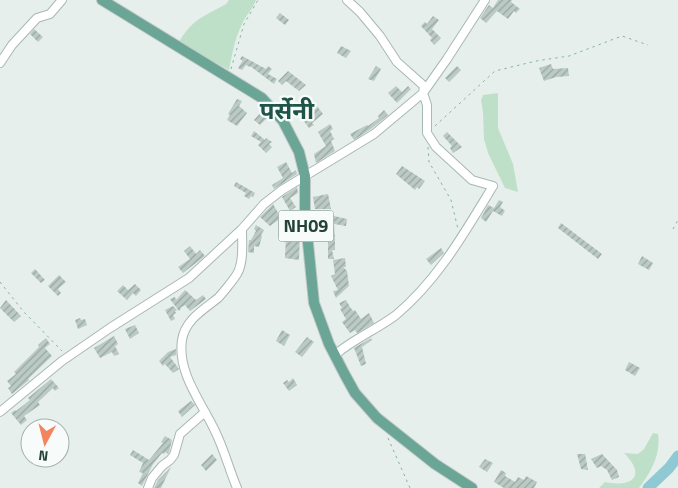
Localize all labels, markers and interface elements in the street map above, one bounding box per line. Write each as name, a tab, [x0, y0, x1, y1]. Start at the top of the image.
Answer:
district label: पर्सेनी	[260, 92, 315, 128]
road number: NH09	[278, 210, 334, 242]
north arrow	[20, 418, 70, 468]
text: N	[37, 445, 49, 467]

